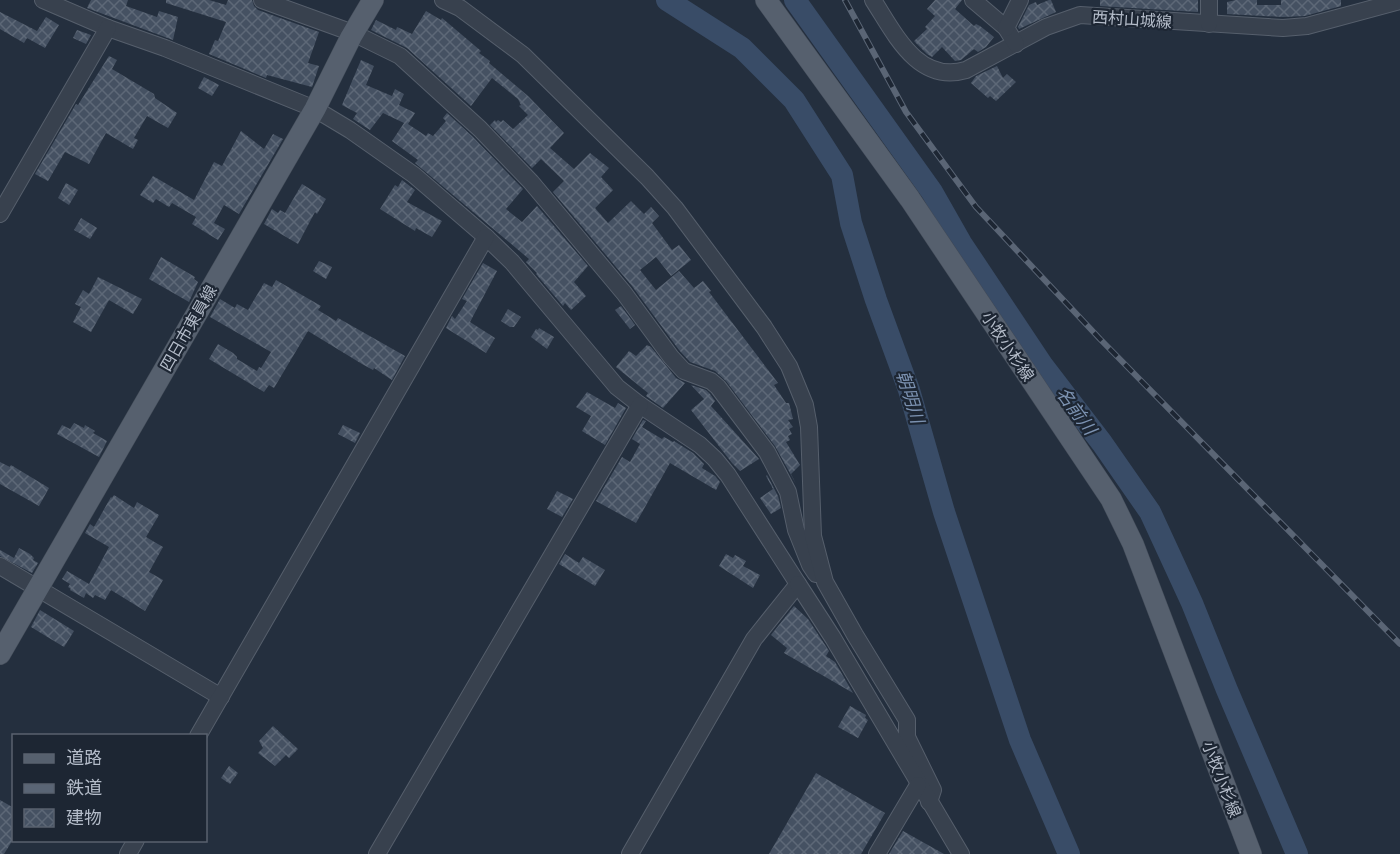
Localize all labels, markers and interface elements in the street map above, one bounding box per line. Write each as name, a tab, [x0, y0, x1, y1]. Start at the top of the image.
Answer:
street label: 西村山城線	[1091, 5, 1173, 34]
street label: 四日市東員線	[154, 281, 222, 376]
street label: 小牧小杉線	[976, 307, 1039, 386]
water label: 朝明川	[890, 367, 931, 429]
water label: 名前川	[1050, 382, 1104, 442]
legend	[12, 734, 207, 842]
street label: 小牧小杉線	[1196, 738, 1247, 821]
text: 道路	[66, 745, 102, 771]
text: 鉄道	[66, 775, 102, 801]
text: 建物	[66, 805, 102, 831]

